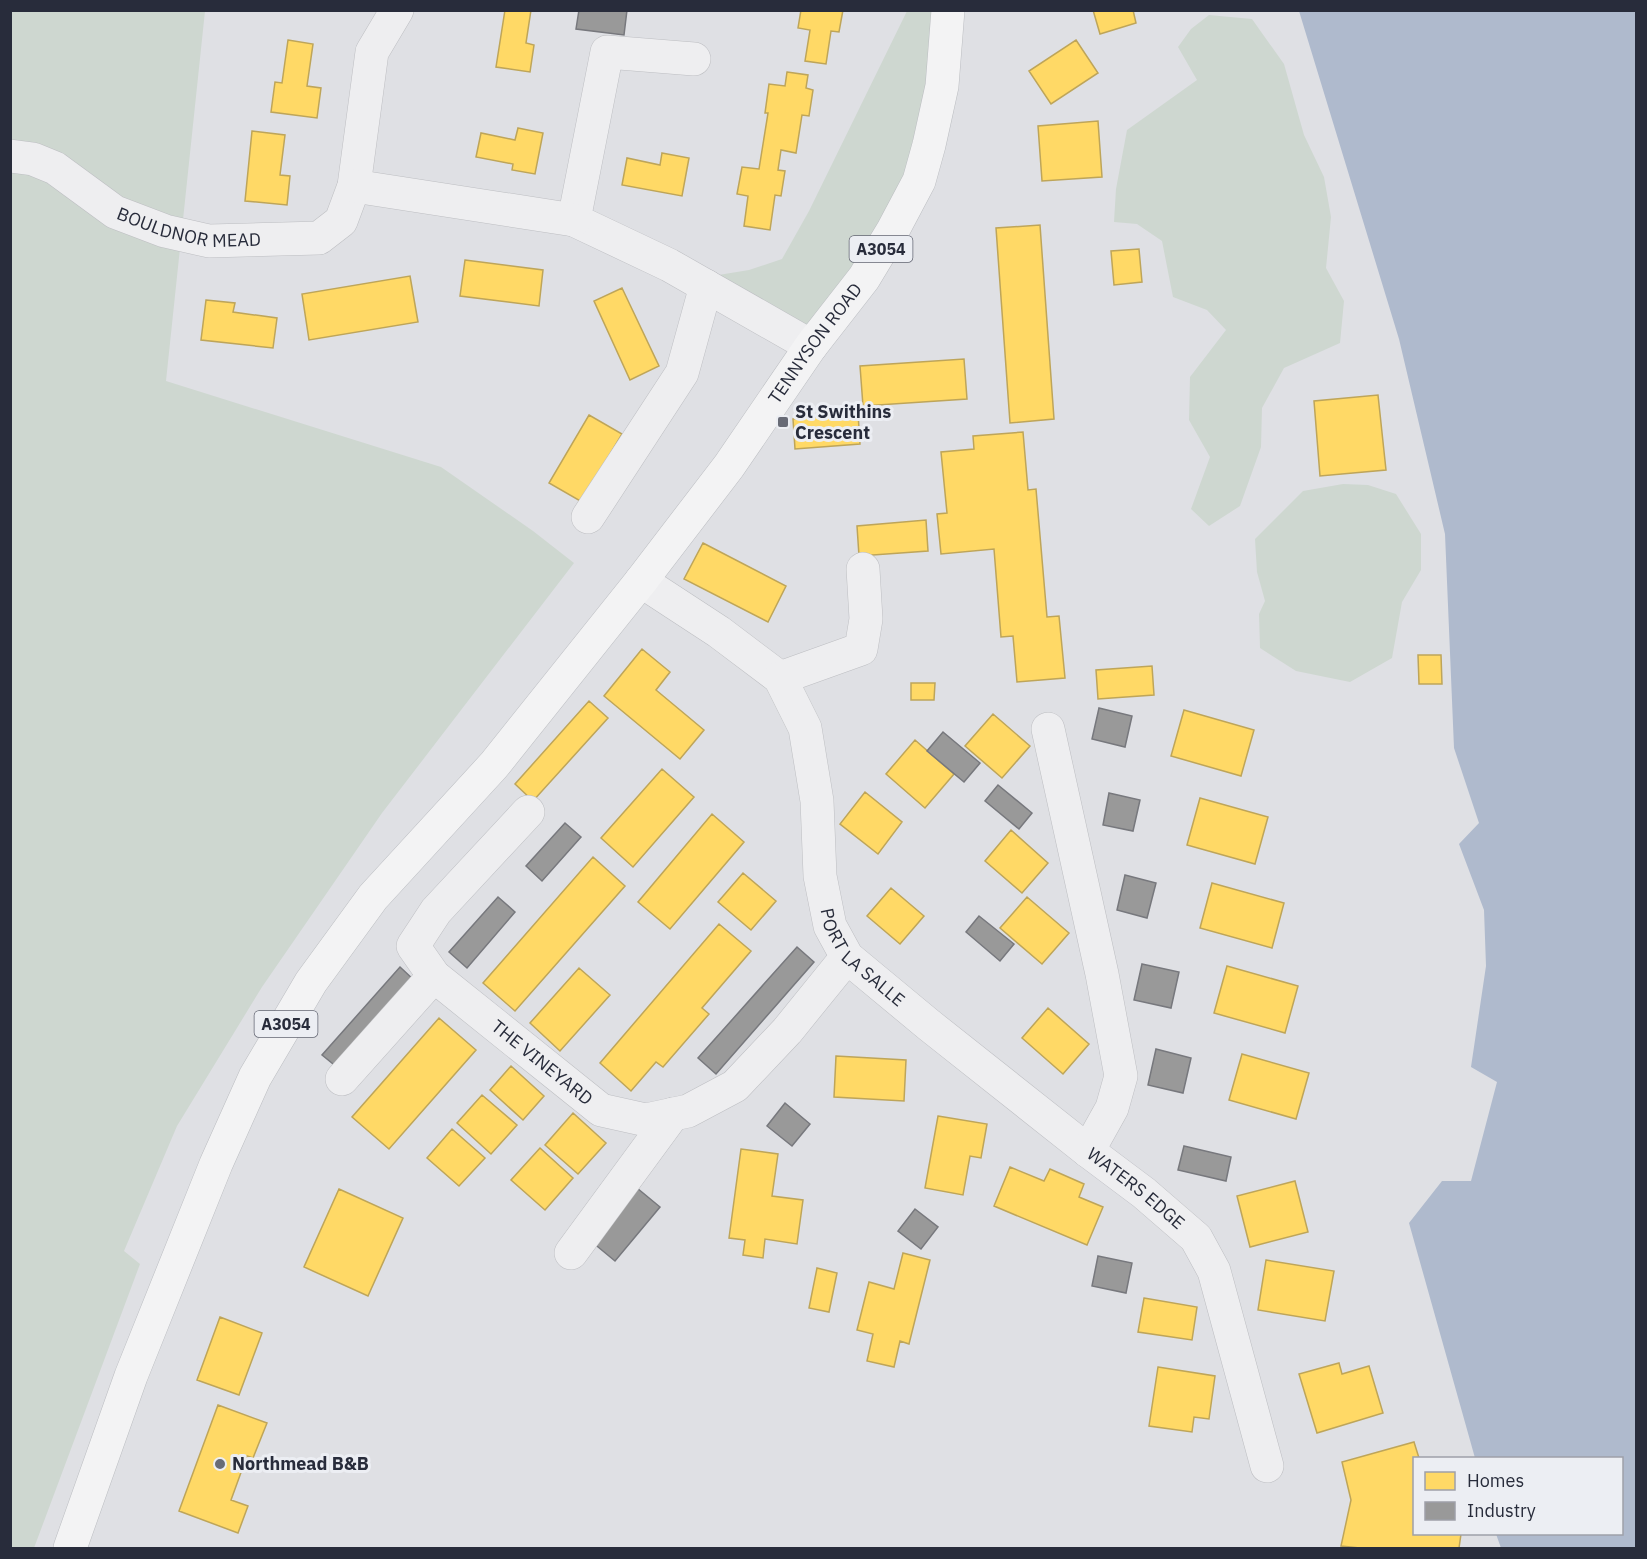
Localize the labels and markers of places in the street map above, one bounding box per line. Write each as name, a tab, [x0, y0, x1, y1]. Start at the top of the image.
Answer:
place label: St Swithins Crescent	[795, 400, 891, 444]
marker: St Swithins Crescent	[776, 415, 790, 429]
place label: Northmead B&B	[232, 1452, 369, 1475]
marker: Northmead B&B	[213, 1457, 227, 1471]

